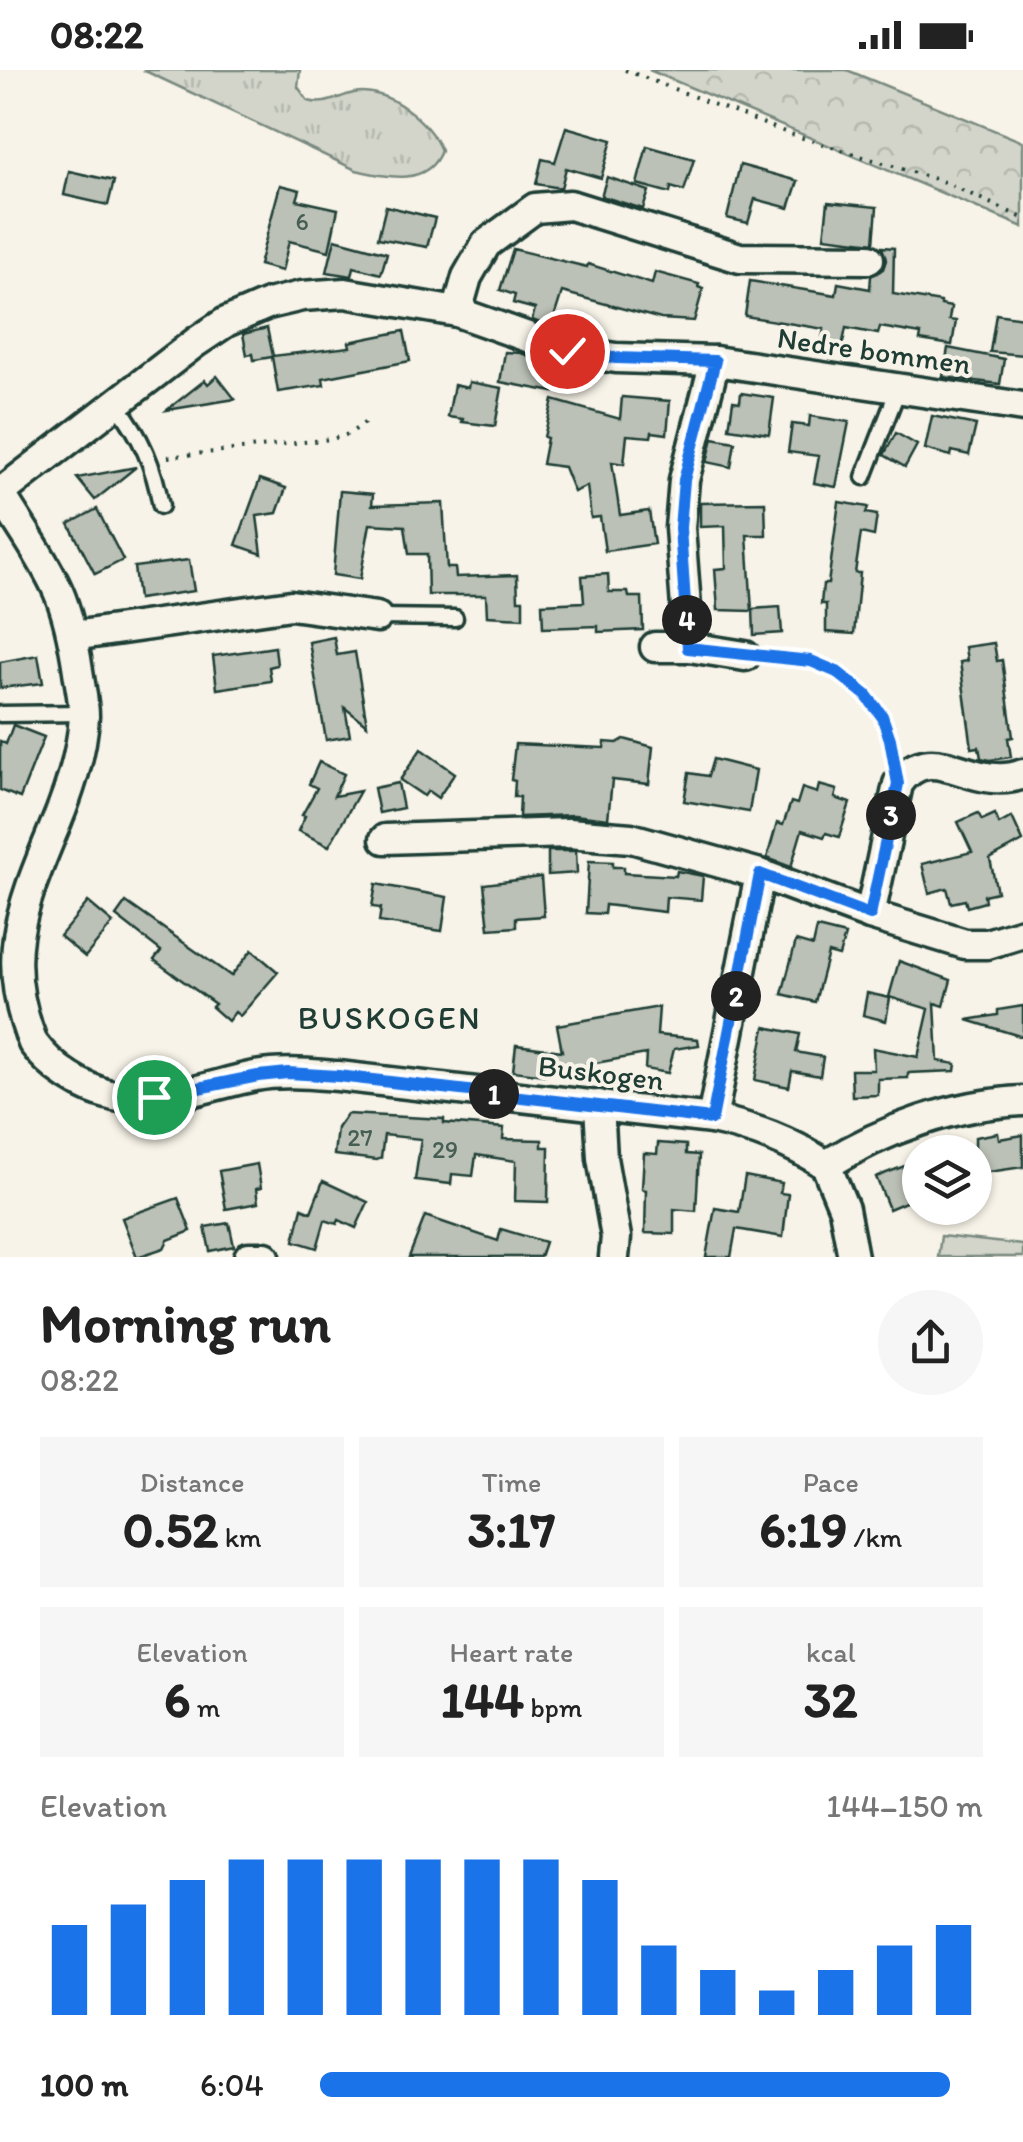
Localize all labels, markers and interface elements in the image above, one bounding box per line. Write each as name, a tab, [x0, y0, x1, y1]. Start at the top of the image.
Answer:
text: 08:22	[50, 12, 144, 58]
house number: 6	[295, 206, 309, 236]
pin	[525, 309, 610, 394]
street label: Nedre bommen	[775, 319, 973, 382]
icon: check	[540, 324, 595, 379]
pin: 4	[662, 595, 712, 645]
text: 4	[679, 603, 695, 637]
pin: 3	[866, 790, 916, 840]
text: 3	[883, 798, 899, 832]
pin: 2	[711, 971, 761, 1021]
text: 2	[729, 979, 743, 1013]
district label: BUSKOGEN	[298, 999, 482, 1037]
street label: Buskogen	[536, 1046, 666, 1099]
pin	[112, 1055, 197, 1140]
pin: 1	[469, 1069, 519, 1119]
icon: arrive	[127, 1070, 182, 1125]
text: 1	[488, 1077, 501, 1111]
house number: 27	[347, 1122, 373, 1152]
house number: 29	[432, 1134, 458, 1164]
map controls	[902, 1135, 992, 1225]
button: layers	[902, 1135, 992, 1225]
text: Morning run	[40, 1290, 331, 1356]
button: share	[878, 1290, 983, 1395]
text: 08:22	[40, 1361, 119, 1399]
text: Distance	[140, 1465, 245, 1499]
text: Time	[482, 1465, 541, 1499]
text: Pace	[803, 1465, 859, 1499]
text: 0.52	[123, 1499, 218, 1560]
text: 3:17	[468, 1499, 555, 1560]
text: 6:19	[759, 1499, 847, 1560]
text: km	[218, 1520, 262, 1554]
text: /km	[847, 1520, 902, 1554]
text: Elevation	[137, 1635, 248, 1669]
text: Heart rate	[450, 1635, 573, 1669]
text: kcal	[806, 1635, 856, 1669]
text: 6	[164, 1669, 190, 1730]
text: 144	[441, 1669, 524, 1730]
text: 32	[804, 1669, 858, 1730]
text: m	[190, 1690, 220, 1724]
text: bpm	[524, 1690, 582, 1724]
text: Elevation	[40, 1787, 167, 1825]
text: 144–150 m	[826, 1787, 983, 1825]
text: 100 m	[40, 2066, 128, 2104]
text: 6:04	[200, 2066, 264, 2104]

